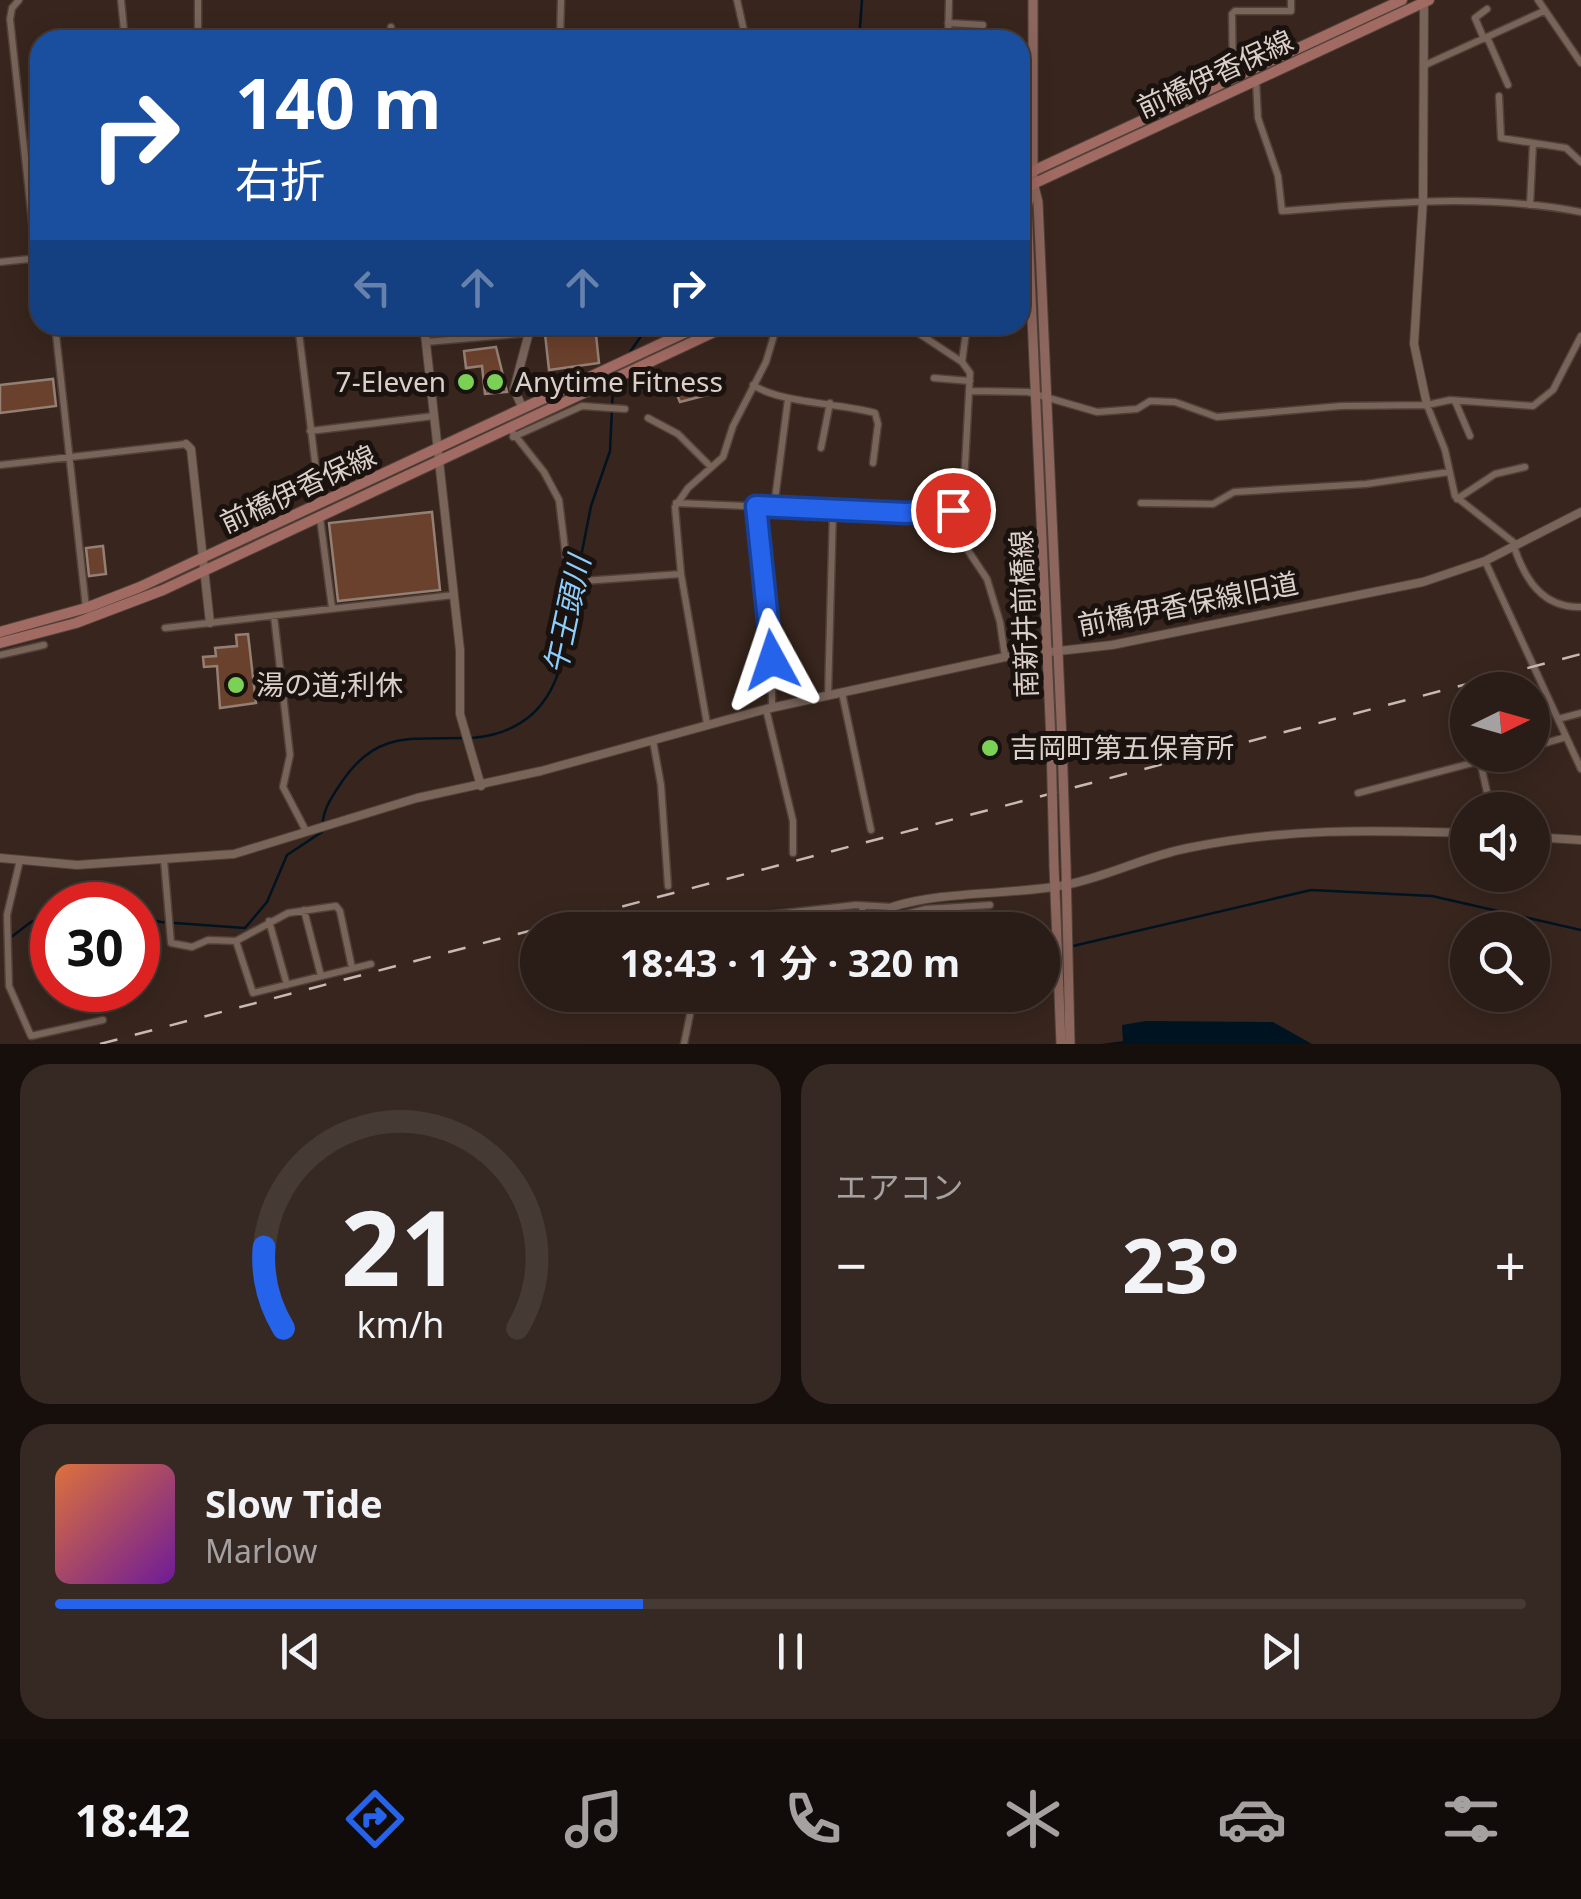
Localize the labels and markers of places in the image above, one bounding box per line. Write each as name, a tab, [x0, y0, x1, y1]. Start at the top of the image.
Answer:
place label: 7-Eleven	[336, 362, 446, 400]
place label: Anytime Fitness	[515, 362, 723, 400]
marker: 7-Eleven	[455, 371, 477, 393]
marker: Anytime Fitness	[484, 371, 506, 393]
pin	[911, 468, 996, 553]
place label: 湯の道;利休	[256, 665, 404, 703]
marker: 湯の道;利休	[225, 674, 247, 696]
place label: 吉岡町第五保育所	[1010, 728, 1234, 766]
marker: 吉岡町第五保育所	[979, 737, 1001, 759]

